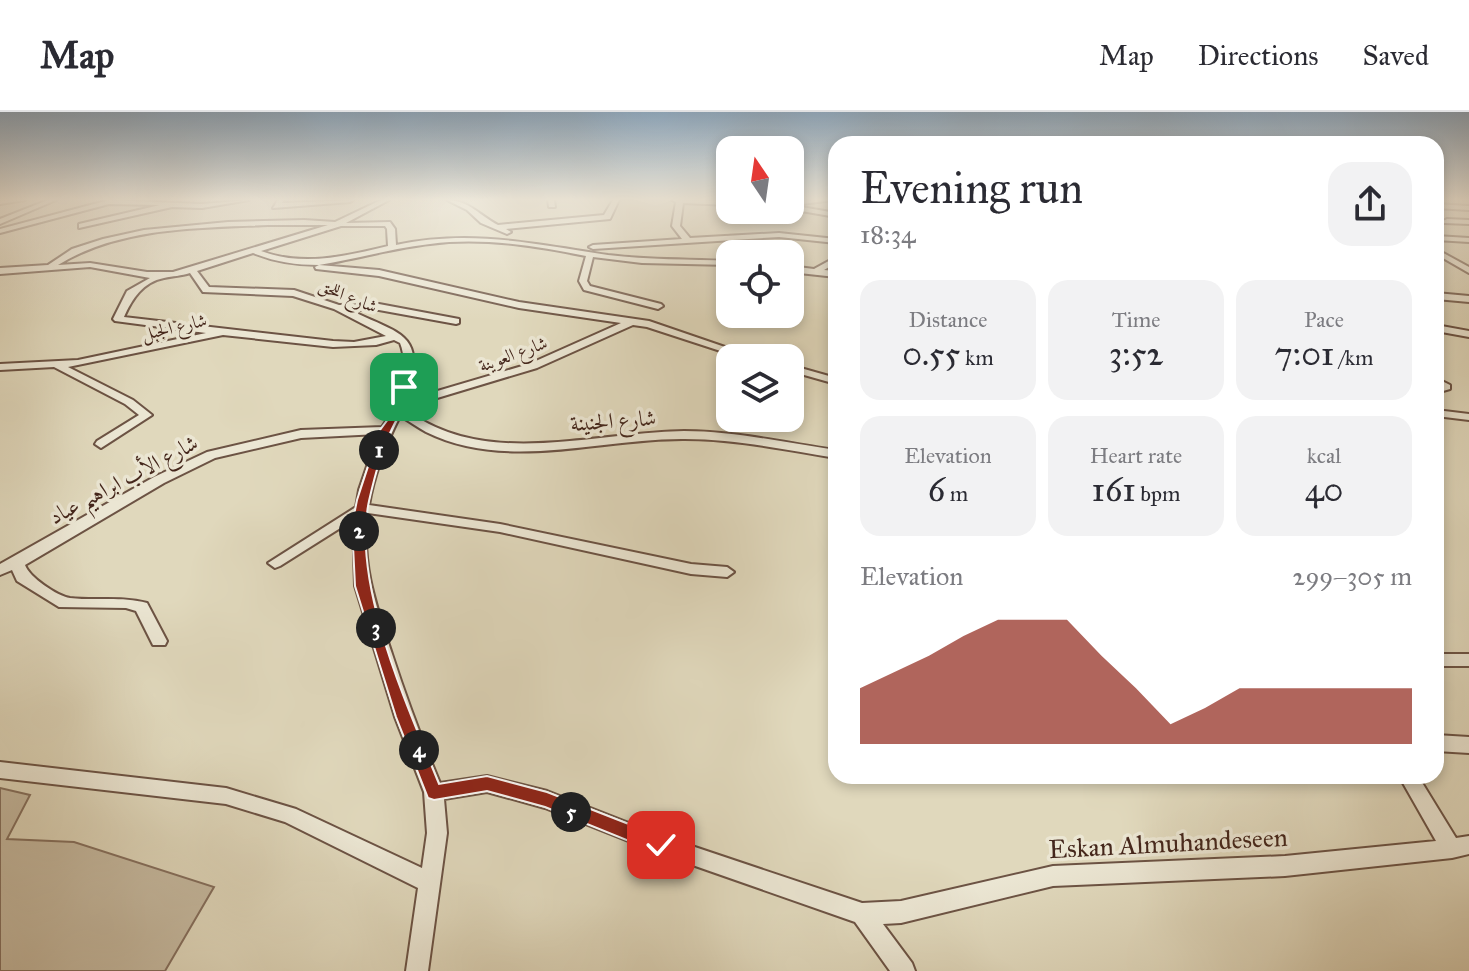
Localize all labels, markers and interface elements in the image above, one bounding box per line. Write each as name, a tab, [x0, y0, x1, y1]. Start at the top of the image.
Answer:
text: Map	[40, 32, 114, 78]
text: Map	[1099, 38, 1154, 73]
text: Directions	[1198, 38, 1319, 73]
text: Saved	[1363, 38, 1429, 73]
north arrow	[716, 136, 804, 224]
map controls	[716, 136, 804, 432]
text: Evening run	[860, 161, 1083, 215]
button: share	[1328, 162, 1412, 246]
text: 18:34	[860, 218, 916, 250]
button: locate	[716, 240, 804, 328]
street label: شارع اللحق	[314, 274, 381, 321]
text: Distance	[909, 306, 987, 333]
text: Time	[1112, 306, 1160, 333]
text: Pace	[1304, 306, 1344, 333]
street label: شارع الجبل	[139, 309, 210, 349]
street label: شارع العوينة	[476, 331, 552, 380]
text: 0.55	[902, 333, 960, 374]
text: 3:52	[1109, 333, 1163, 374]
text: 7:01	[1275, 333, 1334, 374]
button: layers	[716, 344, 804, 432]
text: km	[960, 344, 994, 371]
text: /km	[1334, 344, 1374, 371]
pin	[370, 353, 438, 421]
icon: arrive	[382, 365, 426, 409]
street label: شارع الجنينة	[569, 404, 657, 442]
street label: شارع الأب ابراهيم عياد	[43, 427, 206, 537]
pin: 1	[359, 430, 399, 470]
text: 1	[375, 436, 383, 463]
text: Elevation	[904, 442, 992, 469]
text: Heart rate	[1090, 442, 1182, 469]
text: kcal	[1307, 442, 1341, 469]
text: 6	[928, 469, 945, 510]
text: 161	[1092, 469, 1136, 510]
text: 40	[1305, 469, 1343, 510]
text: m	[945, 480, 968, 507]
text: bpm	[1136, 480, 1180, 507]
pin: 2	[339, 511, 379, 551]
text: 2	[354, 517, 364, 544]
text: Elevation	[860, 560, 963, 592]
text: 299–305 m	[1293, 560, 1412, 592]
pin: 3	[356, 608, 396, 648]
text: 3	[372, 614, 380, 641]
pin: 4	[399, 730, 439, 770]
text: 4	[413, 736, 425, 763]
pin: 5	[551, 792, 591, 832]
text: 5	[566, 798, 576, 825]
pin	[627, 811, 695, 879]
street label: Eskan Almuhandeseen	[1048, 821, 1288, 865]
icon: check	[639, 823, 683, 867]

